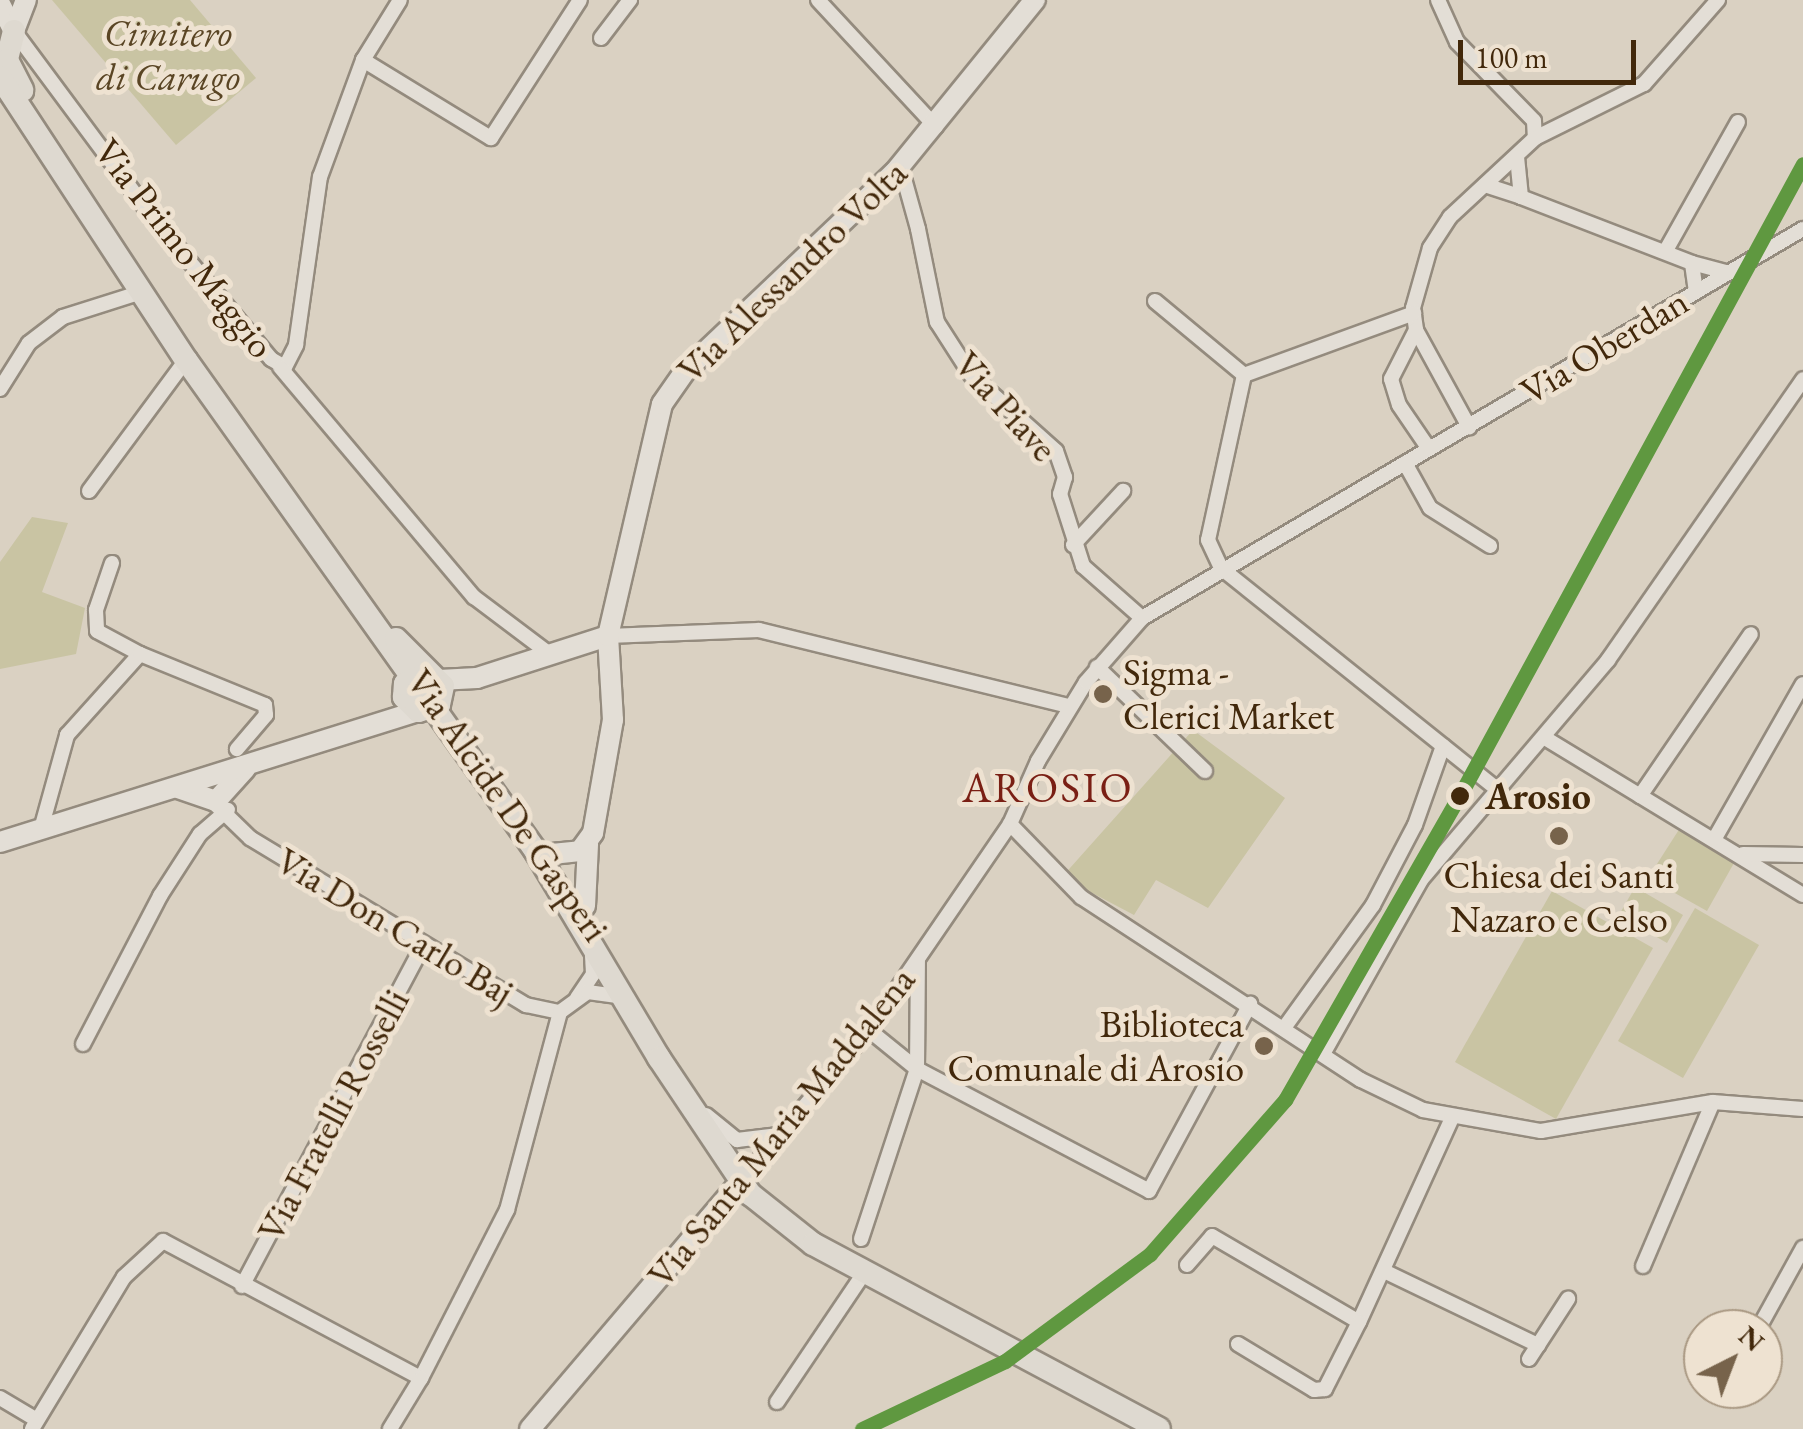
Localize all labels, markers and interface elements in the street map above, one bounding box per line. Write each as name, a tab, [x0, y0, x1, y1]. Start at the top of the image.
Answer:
park label: Cimitero di Carugo	[96, 10, 240, 100]
scale bar	[1463, 20, 1640, 82]
text: 100 m	[1475, 38, 1548, 77]
street label: Via Primo Maggio	[85, 129, 285, 367]
street label: Via Alessandro Volta	[668, 150, 916, 392]
street label: Via Oberdan	[1512, 278, 1696, 414]
street label: Via Piave	[945, 342, 1067, 470]
place label: Sigma - Clerici Market	[1123, 649, 1334, 738]
street label: Via Alcide De Gasperi	[397, 660, 619, 950]
marker: Sigma - Clerici Market	[1092, 683, 1114, 705]
district label: AROSIO	[962, 763, 1134, 813]
place label: Arosio	[1485, 773, 1591, 819]
marker: Arosio	[1444, 780, 1476, 812]
marker: Chiesa dei Santi Nazaro e Celso	[1548, 825, 1570, 847]
street label: Via Don Carlo Baj	[268, 837, 522, 1015]
place label: Chiesa dei Santi Nazaro e Celso	[1444, 852, 1674, 942]
street label: Via Santa Maria Maddalena	[638, 958, 924, 1296]
street label: Via Fratelli Rosselli	[247, 981, 419, 1249]
place label: Biblioteca Comunale di Arosio	[948, 1001, 1244, 1090]
marker: Biblioteca Comunale di Arosio	[1253, 1035, 1275, 1057]
north arrow	[1683, 1309, 1783, 1409]
text: N	[1731, 1317, 1772, 1359]

